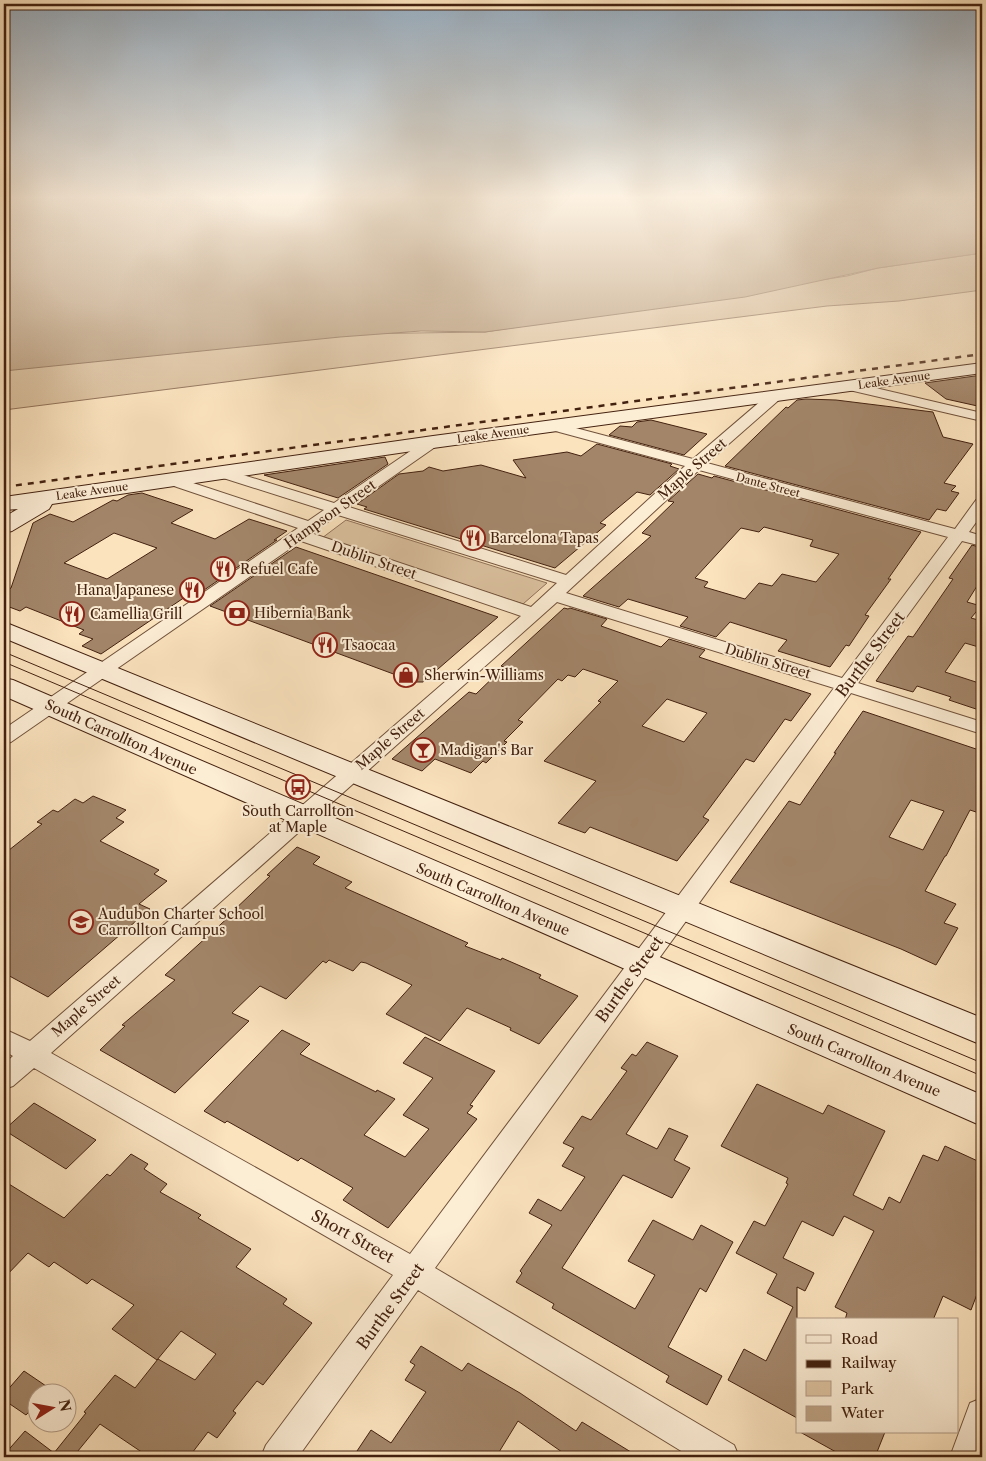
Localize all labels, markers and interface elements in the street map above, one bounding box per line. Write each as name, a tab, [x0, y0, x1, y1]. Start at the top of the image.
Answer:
street label: Leake Avenue	[857, 368, 931, 392]
street label: Leake Avenue	[456, 422, 530, 446]
street label: Maple Street	[654, 434, 730, 504]
street label: Dante Street	[734, 470, 802, 500]
street label: Hampson Street	[281, 476, 379, 552]
street label: Leake Avenue	[55, 479, 129, 503]
restaurant icon: Barcelona Tapas	[460, 525, 486, 551]
place label: Barcelona Tapas	[490, 529, 599, 547]
street label: Dublin Street	[329, 537, 419, 583]
restaurant icon: Refuel Cafe	[210, 556, 236, 582]
place label: Refuel Cafe	[240, 560, 318, 578]
restaurant icon: Hana Japanese	[179, 577, 205, 603]
place label: Hana Japanese	[76, 581, 174, 599]
bank icon: Hibernia Bank	[224, 600, 250, 626]
restaurant icon: Camellia Grill	[59, 601, 85, 627]
place label: Hibernia Bank	[254, 604, 351, 622]
place label: Camellia Grill	[90, 605, 182, 623]
street label: Burthe Street	[831, 607, 909, 701]
restaurant icon: Tsaocaa	[312, 632, 338, 658]
place label: Tsaocaa	[342, 636, 396, 654]
street label: Dublin Street	[723, 639, 813, 683]
shop icon: Sherwin-Williams	[393, 662, 419, 688]
place label: Sherwin-Williams	[424, 666, 544, 684]
street label: South Carrollton Avenue	[42, 695, 200, 779]
street label: Maple Street	[352, 704, 428, 774]
bar icon: Madigan's Bar	[410, 737, 436, 763]
place label: Madigan's Bar	[440, 741, 533, 759]
bus stop icon: South Carrollton at Maple	[285, 774, 311, 800]
place label: South Carrollton at Maple	[242, 802, 354, 836]
street label: South Carrollton Avenue	[414, 858, 573, 940]
place label: Audubon Charter School Carrollton Campus	[97, 905, 264, 939]
school or university icon: Audubon Charter School Carrollton Campus	[68, 909, 94, 935]
street label: Burthe Street	[591, 932, 667, 1026]
street label: Maple Street	[48, 971, 124, 1041]
street label: South Carrollton Avenue	[785, 1019, 944, 1101]
street label: Short Street	[308, 1205, 398, 1267]
street label: Burthe Street	[352, 1259, 428, 1353]
legend	[796, 1318, 958, 1434]
text: Road	[841, 1329, 878, 1348]
text: Railway	[841, 1353, 897, 1372]
text: Park	[841, 1379, 875, 1398]
north arrow	[28, 1384, 78, 1434]
text: N	[55, 1398, 75, 1413]
text: Water	[840, 1403, 885, 1422]

